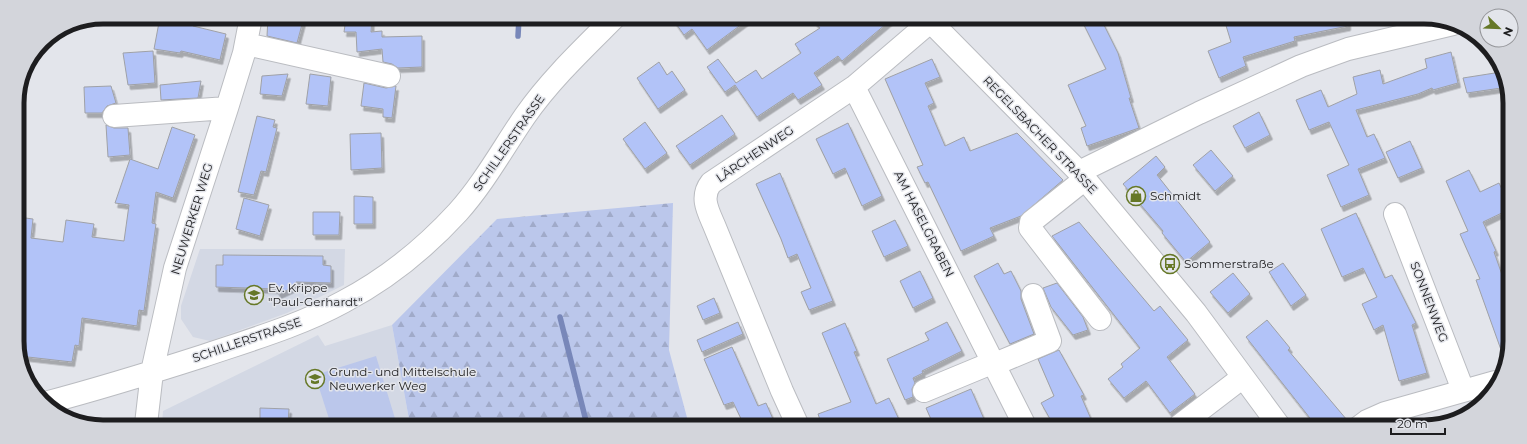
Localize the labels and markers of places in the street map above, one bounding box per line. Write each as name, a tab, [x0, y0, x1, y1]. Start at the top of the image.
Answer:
shop icon: Schmidt	[1125, 185, 1147, 207]
place label: Schmidt	[1150, 188, 1201, 203]
bus stop icon: Sommerstraße	[1159, 253, 1181, 275]
place label: Sommerstraße	[1184, 256, 1274, 271]
place label: Ev. Krippe "Paul-Gerhardt"	[268, 280, 362, 309]
school or university icon: Ev. Krippe "Paul-Gerhardt"	[243, 284, 265, 306]
place label: Grund- und Mittelschule Neuwerker Weg	[329, 364, 476, 393]
school or university icon: Grund- und Mittelschule Neuwerker Weg	[304, 368, 326, 390]

